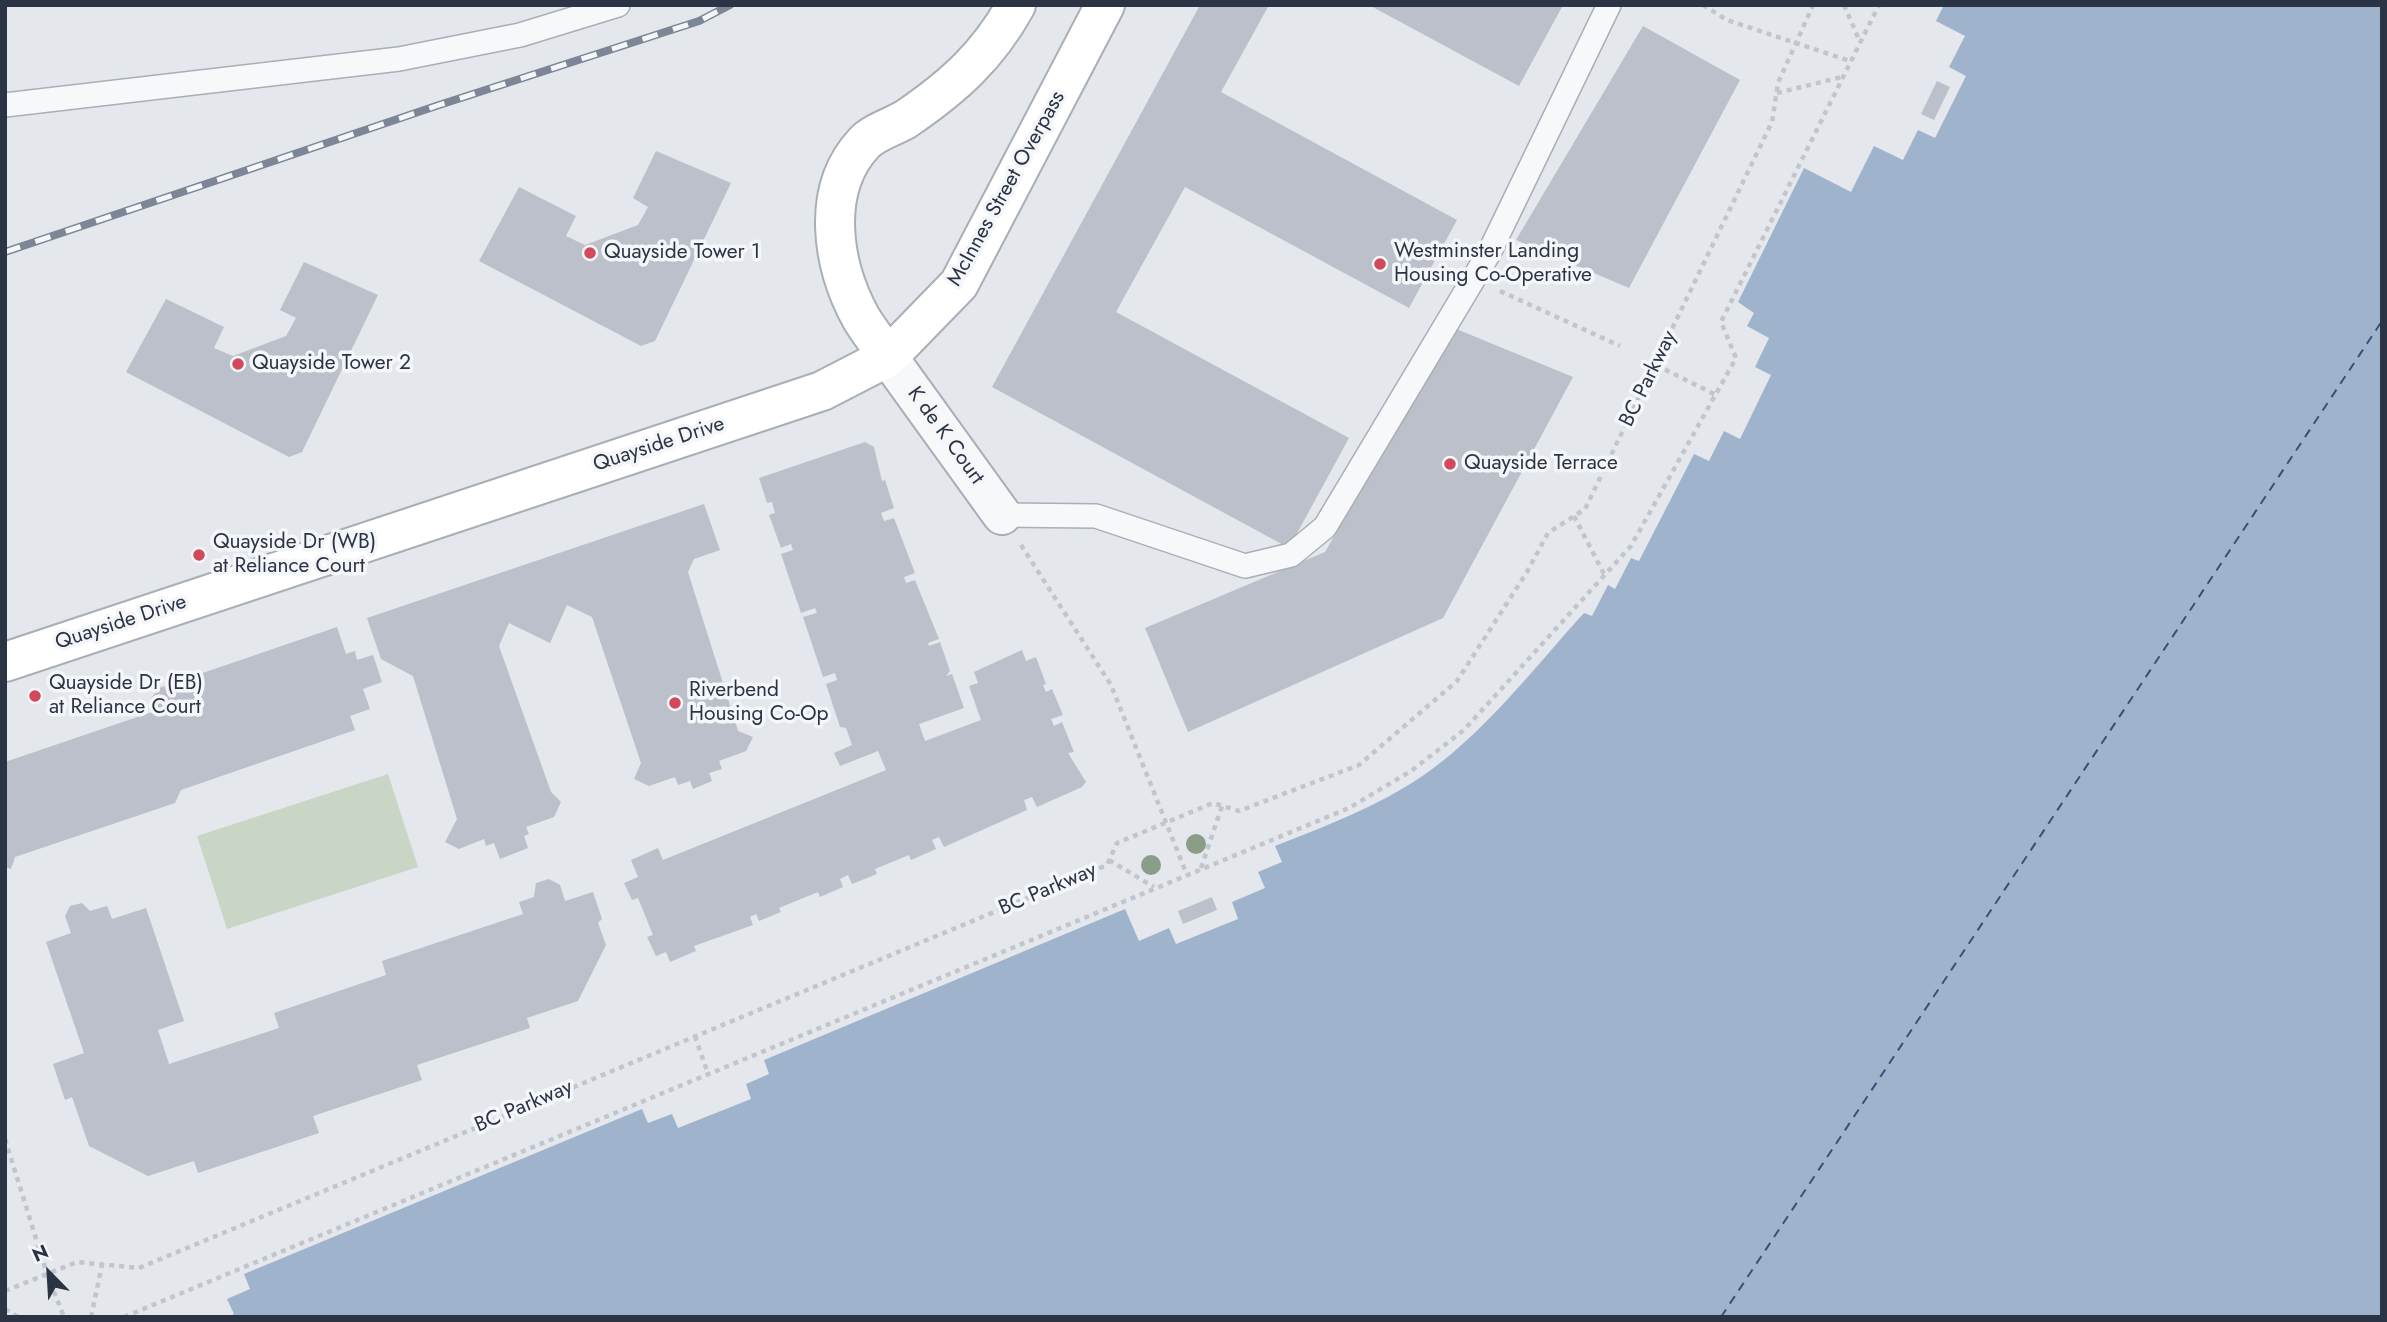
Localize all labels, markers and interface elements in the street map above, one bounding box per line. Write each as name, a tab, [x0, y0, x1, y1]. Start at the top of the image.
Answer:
street label: McInnes Street Overpass	[943, 87, 1071, 291]
place label: Westminster Landing Housing Co-Operative	[1394, 239, 1592, 289]
place label: Quayside Tower 1	[604, 240, 760, 266]
marker: Quayside Tower 1	[582, 245, 598, 261]
marker: Westminster Landing Housing Co-Operative	[1372, 256, 1388, 272]
street label: BC Parkway	[1615, 327, 1683, 431]
place label: Quayside Tower 2	[252, 351, 411, 377]
marker: Quayside Tower 2	[230, 356, 246, 372]
street label: K de K Court	[901, 382, 989, 490]
street label: Quayside Drive	[590, 412, 728, 478]
place label: Quayside Terrace	[1464, 451, 1618, 477]
marker: Quayside Terrace	[1442, 456, 1458, 472]
place label: Quayside Dr (WB) at Reliance Court	[213, 530, 376, 580]
marker: Quayside Dr (WB) at Reliance Court	[191, 547, 207, 563]
street label: Quayside Drive	[52, 590, 190, 656]
place label: Quayside Dr (EB) at Reliance Court	[49, 671, 203, 721]
place label: Riverbend Housing Co-Op	[689, 678, 829, 728]
marker: Quayside Dr (EB) at Reliance Court	[27, 688, 43, 704]
marker: Riverbend Housing Co-Op	[667, 695, 683, 711]
street label: BC Parkway	[995, 858, 1101, 922]
street label: BC Parkway	[471, 1075, 577, 1139]
north arrow	[14, 1238, 84, 1308]
text: N	[28, 1238, 53, 1269]

